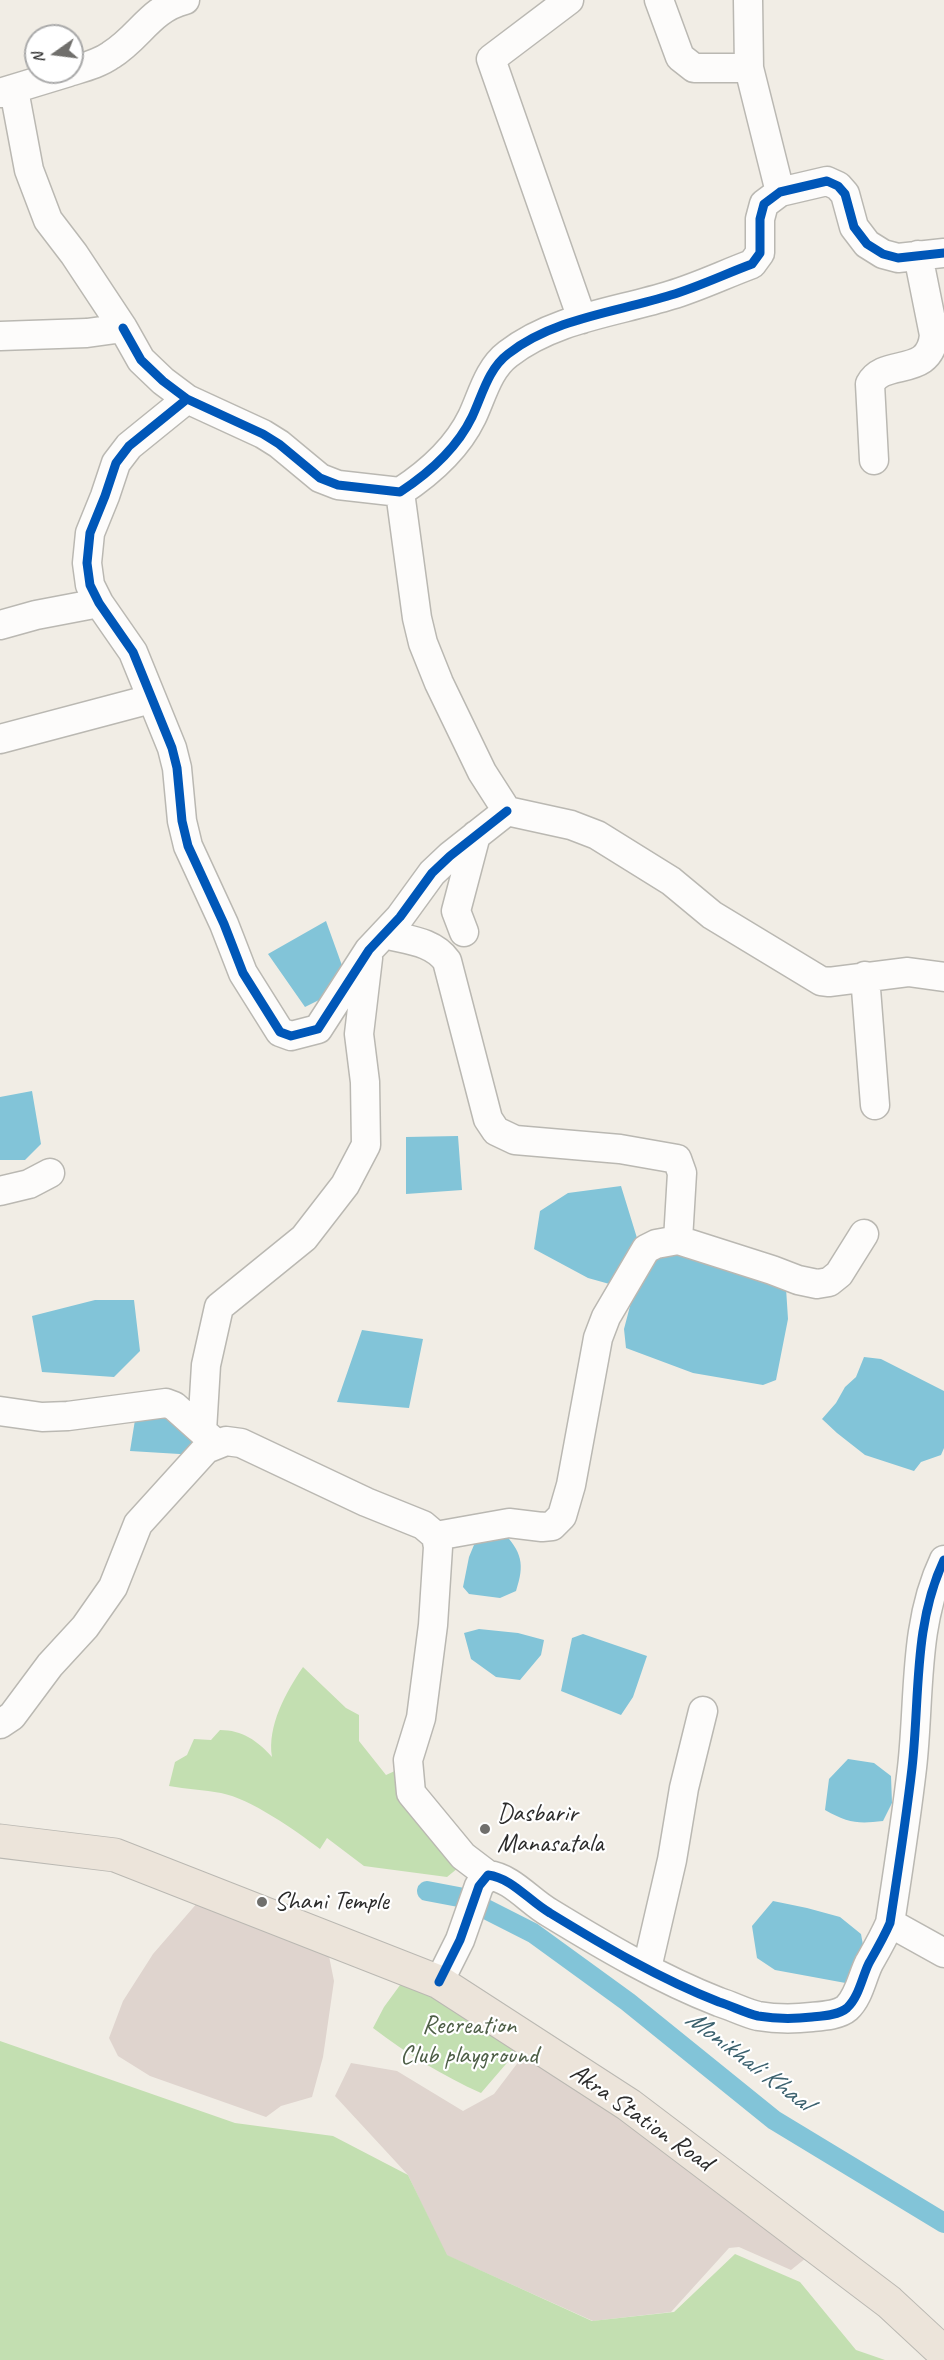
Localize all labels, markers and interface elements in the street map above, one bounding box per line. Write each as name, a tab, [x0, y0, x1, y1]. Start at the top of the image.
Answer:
north arrow	[24, 24, 84, 84]
text: N	[28, 51, 49, 65]
place label: Dasbarir Manasatala	[497, 1798, 604, 1859]
marker: Dasbarir Manasatala	[478, 1822, 492, 1836]
place label: Shani Temple	[274, 1886, 389, 1918]
marker: Shani Temple	[255, 1895, 269, 1909]
water label: Monikhali Khaal	[679, 2003, 817, 2119]
park label: Recreation Club playground	[400, 2010, 538, 2072]
street label: Akra Station Road	[564, 2057, 718, 2179]

